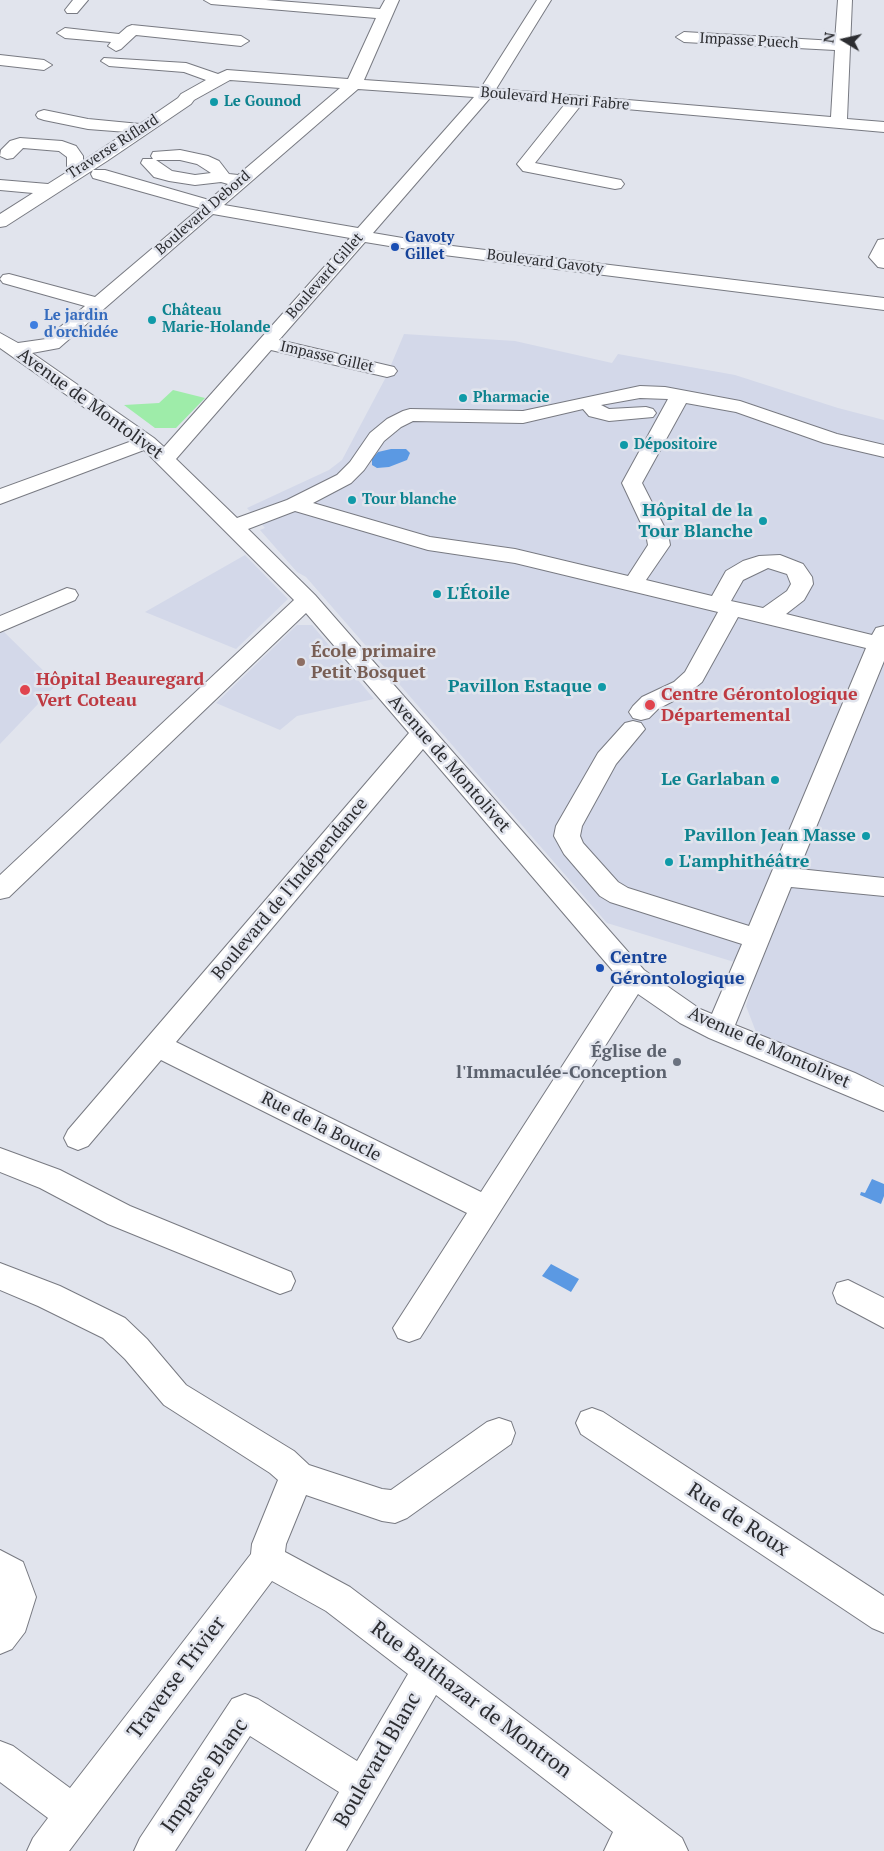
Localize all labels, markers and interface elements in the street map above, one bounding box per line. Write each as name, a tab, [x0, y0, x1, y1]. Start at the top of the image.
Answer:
north arrow	[819, 15, 869, 65]
street label: Impasse Puech	[699, 29, 799, 53]
text: N	[818, 31, 839, 44]
street label: Boulevard Henri Fabre	[480, 84, 630, 114]
place label: Le Gounod	[224, 93, 301, 111]
marker: Le Gounod	[208, 96, 220, 108]
street label: Traverse Riflard	[64, 111, 162, 183]
street label: Boulevard Debord	[152, 167, 254, 259]
street label: Boulevard Gillet	[283, 229, 367, 323]
place label: Gavoty Gillet	[405, 229, 454, 264]
marker: Gavoty Gillet	[389, 241, 401, 253]
street label: Boulevard Gavoty	[486, 246, 604, 278]
place label: Château Marie-Holande	[162, 302, 270, 337]
place label: Le jardin d'orchidée	[44, 307, 118, 342]
marker: Château Marie-Holande	[146, 314, 158, 326]
marker: Le jardin d'orchidée	[28, 319, 40, 331]
street label: Impasse Gillet	[278, 337, 376, 377]
street label: Avenue de Montolivet	[13, 344, 167, 464]
place label: Pharmacie	[473, 389, 550, 407]
marker: Pharmacie	[457, 392, 469, 404]
place label: Dépositoire	[634, 436, 717, 454]
marker: Dépositoire	[618, 439, 630, 451]
place label: Tour blanche	[362, 491, 457, 509]
marker: Tour blanche	[346, 494, 358, 506]
place label: Hôpital de la Tour Blanche	[638, 500, 753, 542]
marker: Hôpital de la Tour Blanche	[757, 515, 769, 527]
place label: L'Étoile	[447, 583, 510, 605]
marker: L'Étoile	[431, 588, 443, 600]
place label: École primaire Petit Bosquet	[311, 641, 436, 684]
marker: École primaire Petit Bosquet	[295, 656, 307, 668]
place label: Hôpital Beauregard Vert Coteau	[36, 669, 204, 712]
place label: Pavillon Estaque	[448, 676, 592, 698]
marker: Pavillon Estaque	[596, 681, 608, 693]
marker: Hôpital Beauregard Vert Coteau	[18, 683, 32, 697]
place label: Centre Gérontologique Départemental	[661, 684, 858, 726]
street label: Avenue de Montolivet	[383, 691, 515, 837]
marker: Centre Gérontologique Départemental	[643, 698, 657, 712]
place label: Le Garlaban	[661, 769, 765, 791]
marker: Le Garlaban	[769, 774, 781, 786]
street label: Boulevard de l'Indépendance	[208, 794, 372, 984]
place label: Pavillon Jean Masse	[684, 825, 856, 847]
marker: Pavillon Jean Masse	[860, 830, 872, 842]
place label: L'amphithéâtre	[679, 851, 809, 873]
marker: L'amphithéâtre	[663, 856, 675, 868]
place label: Centre Gérontologique	[610, 947, 745, 990]
marker: Centre Gérontologique	[594, 962, 606, 974]
street label: Avenue de Montolivet	[685, 1003, 853, 1093]
place label: Église de l'Immaculée-Conception	[456, 1041, 667, 1084]
marker: Église de l'Immaculée-Conception	[671, 1056, 683, 1068]
street label: Rue de la Boucle	[257, 1087, 385, 1167]
street label: Rue de Roux	[683, 1478, 793, 1562]
street label: Traverse Trivier	[123, 1612, 231, 1744]
street label: Rue Balthazar de Montron	[365, 1616, 577, 1784]
street label: Boulevard Blanc	[329, 1688, 427, 1832]
street label: Impasse Blanc	[156, 1714, 254, 1838]

